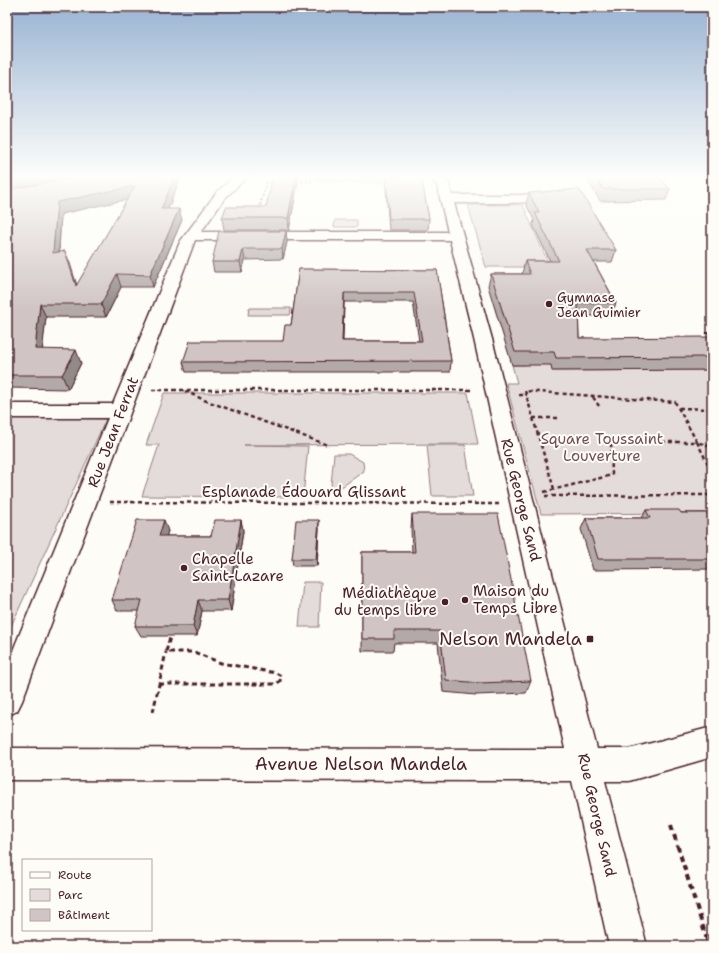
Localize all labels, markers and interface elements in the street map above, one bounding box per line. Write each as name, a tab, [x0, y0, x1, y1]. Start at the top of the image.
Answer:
place label: Gymnase Jean Guimier	[557, 289, 641, 321]
marker: Gymnase Jean Guimier	[544, 299, 554, 309]
street label: Rue Jean Ferrat	[83, 374, 143, 490]
park label: Square Toussaint Louverture	[541, 429, 663, 466]
street label: Rue George Sand	[496, 436, 546, 564]
street label: Esplanade Édouard Glissant	[202, 481, 406, 502]
place label: Chapelle Saint-Lazare	[192, 549, 284, 586]
marker: Chapelle Saint-Lazare	[179, 563, 189, 573]
place label: Maison du Temps Libre	[473, 581, 558, 618]
place label: Médiathèque du temps libre	[334, 583, 437, 620]
marker: Maison du Temps Libre	[460, 595, 470, 605]
marker: Médiathèque du temps libre	[440, 597, 450, 607]
place label: Nelson Mandela	[439, 627, 582, 651]
marker: Nelson Mandela	[585, 634, 595, 644]
street label: Rue George Sand	[573, 751, 621, 879]
street label: Avenue Nelson Mandela	[255, 752, 467, 776]
legend	[22, 859, 152, 931]
text: Route	[58, 867, 92, 883]
text: Parc	[58, 887, 83, 903]
text: Bâtiment	[58, 907, 110, 923]

